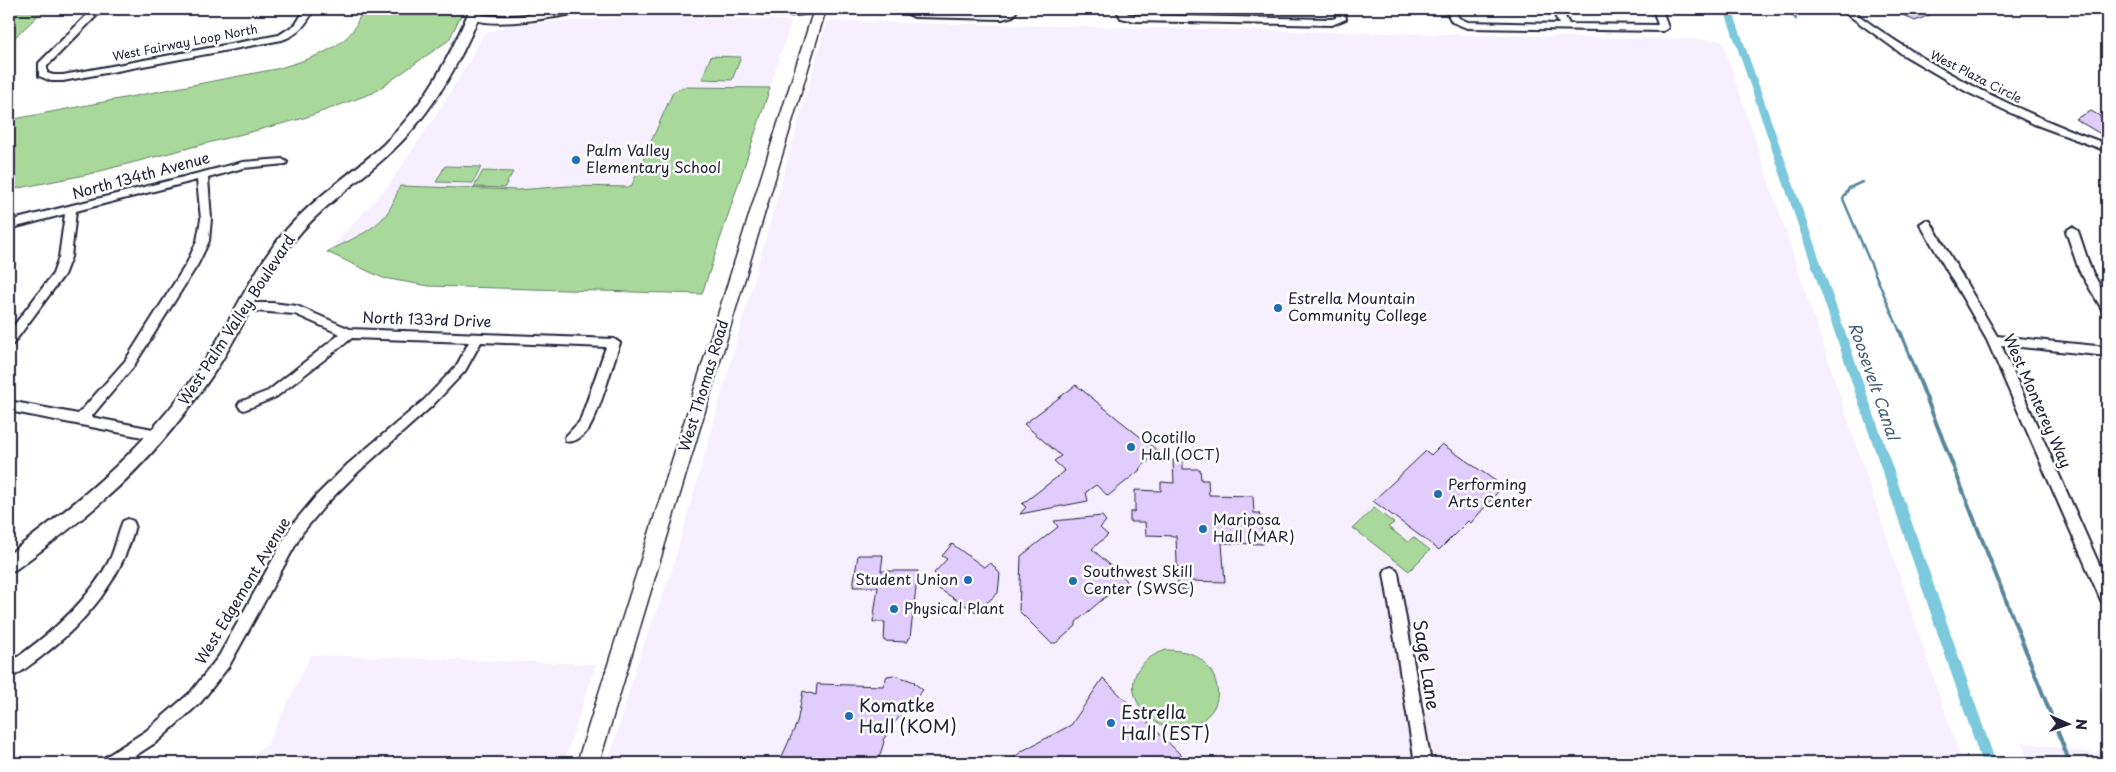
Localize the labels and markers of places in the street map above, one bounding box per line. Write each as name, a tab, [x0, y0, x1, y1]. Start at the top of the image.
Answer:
place label: Palm Valley Elementary School	[586, 138, 721, 178]
marker: Palm Valley Elementary School	[570, 154, 582, 166]
place label: Estrella Mountain Community College	[1288, 286, 1427, 326]
marker: Estrella Mountain Community College	[1272, 302, 1284, 314]
place label: Ocotillo Hall (OCT)	[1141, 425, 1220, 465]
marker: Ocotillo Hall (OCT)	[1125, 441, 1137, 453]
place label: Performing Arts Center	[1448, 472, 1532, 512]
marker: Performing Arts Center	[1432, 488, 1444, 500]
place label: Mariposa Hall (MAR)	[1213, 507, 1294, 547]
marker: Mariposa Hall (MAR)	[1197, 523, 1209, 535]
place label: Southwest Skill Center (SWSC)	[1083, 559, 1194, 599]
place label: Student Union	[855, 567, 958, 590]
marker: Student Union	[962, 574, 974, 586]
marker: Southwest Skill Center (SWSC)	[1067, 575, 1079, 587]
place label: Physical Plant	[904, 596, 1004, 619]
marker: Physical Plant	[888, 603, 900, 615]
place label: Komatke Hall (KOM)	[859, 691, 957, 739]
place label: Estrella Hall (EST)	[1121, 698, 1210, 746]
marker: Komatke Hall (KOM)	[843, 710, 855, 722]
marker: Estrella Hall (EST)	[1105, 717, 1117, 729]

